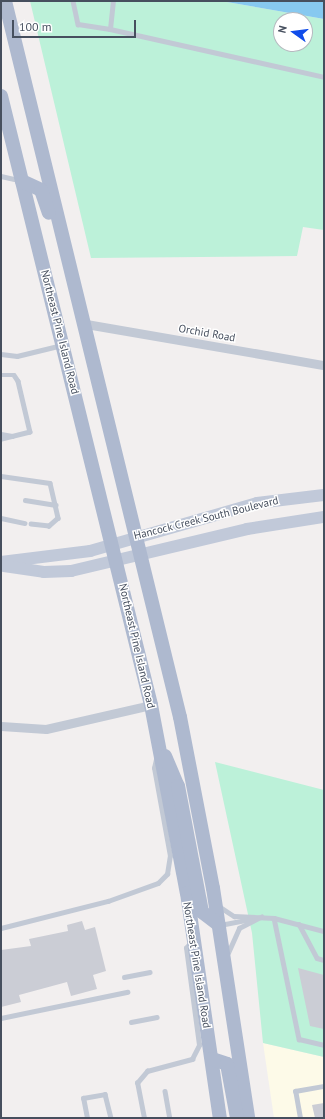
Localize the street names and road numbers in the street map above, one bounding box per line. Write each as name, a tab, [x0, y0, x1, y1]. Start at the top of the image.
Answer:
street label: Northeast Pine Island Road	[38, 268, 82, 396]
street label: Orchid Road	[178, 322, 236, 344]
street label: Hancock Creek South Boulevard	[132, 494, 280, 542]
street label: Northeast Pine Island Road	[116, 582, 158, 710]
street label: Northeast Pine Island Road	[180, 901, 214, 1029]

